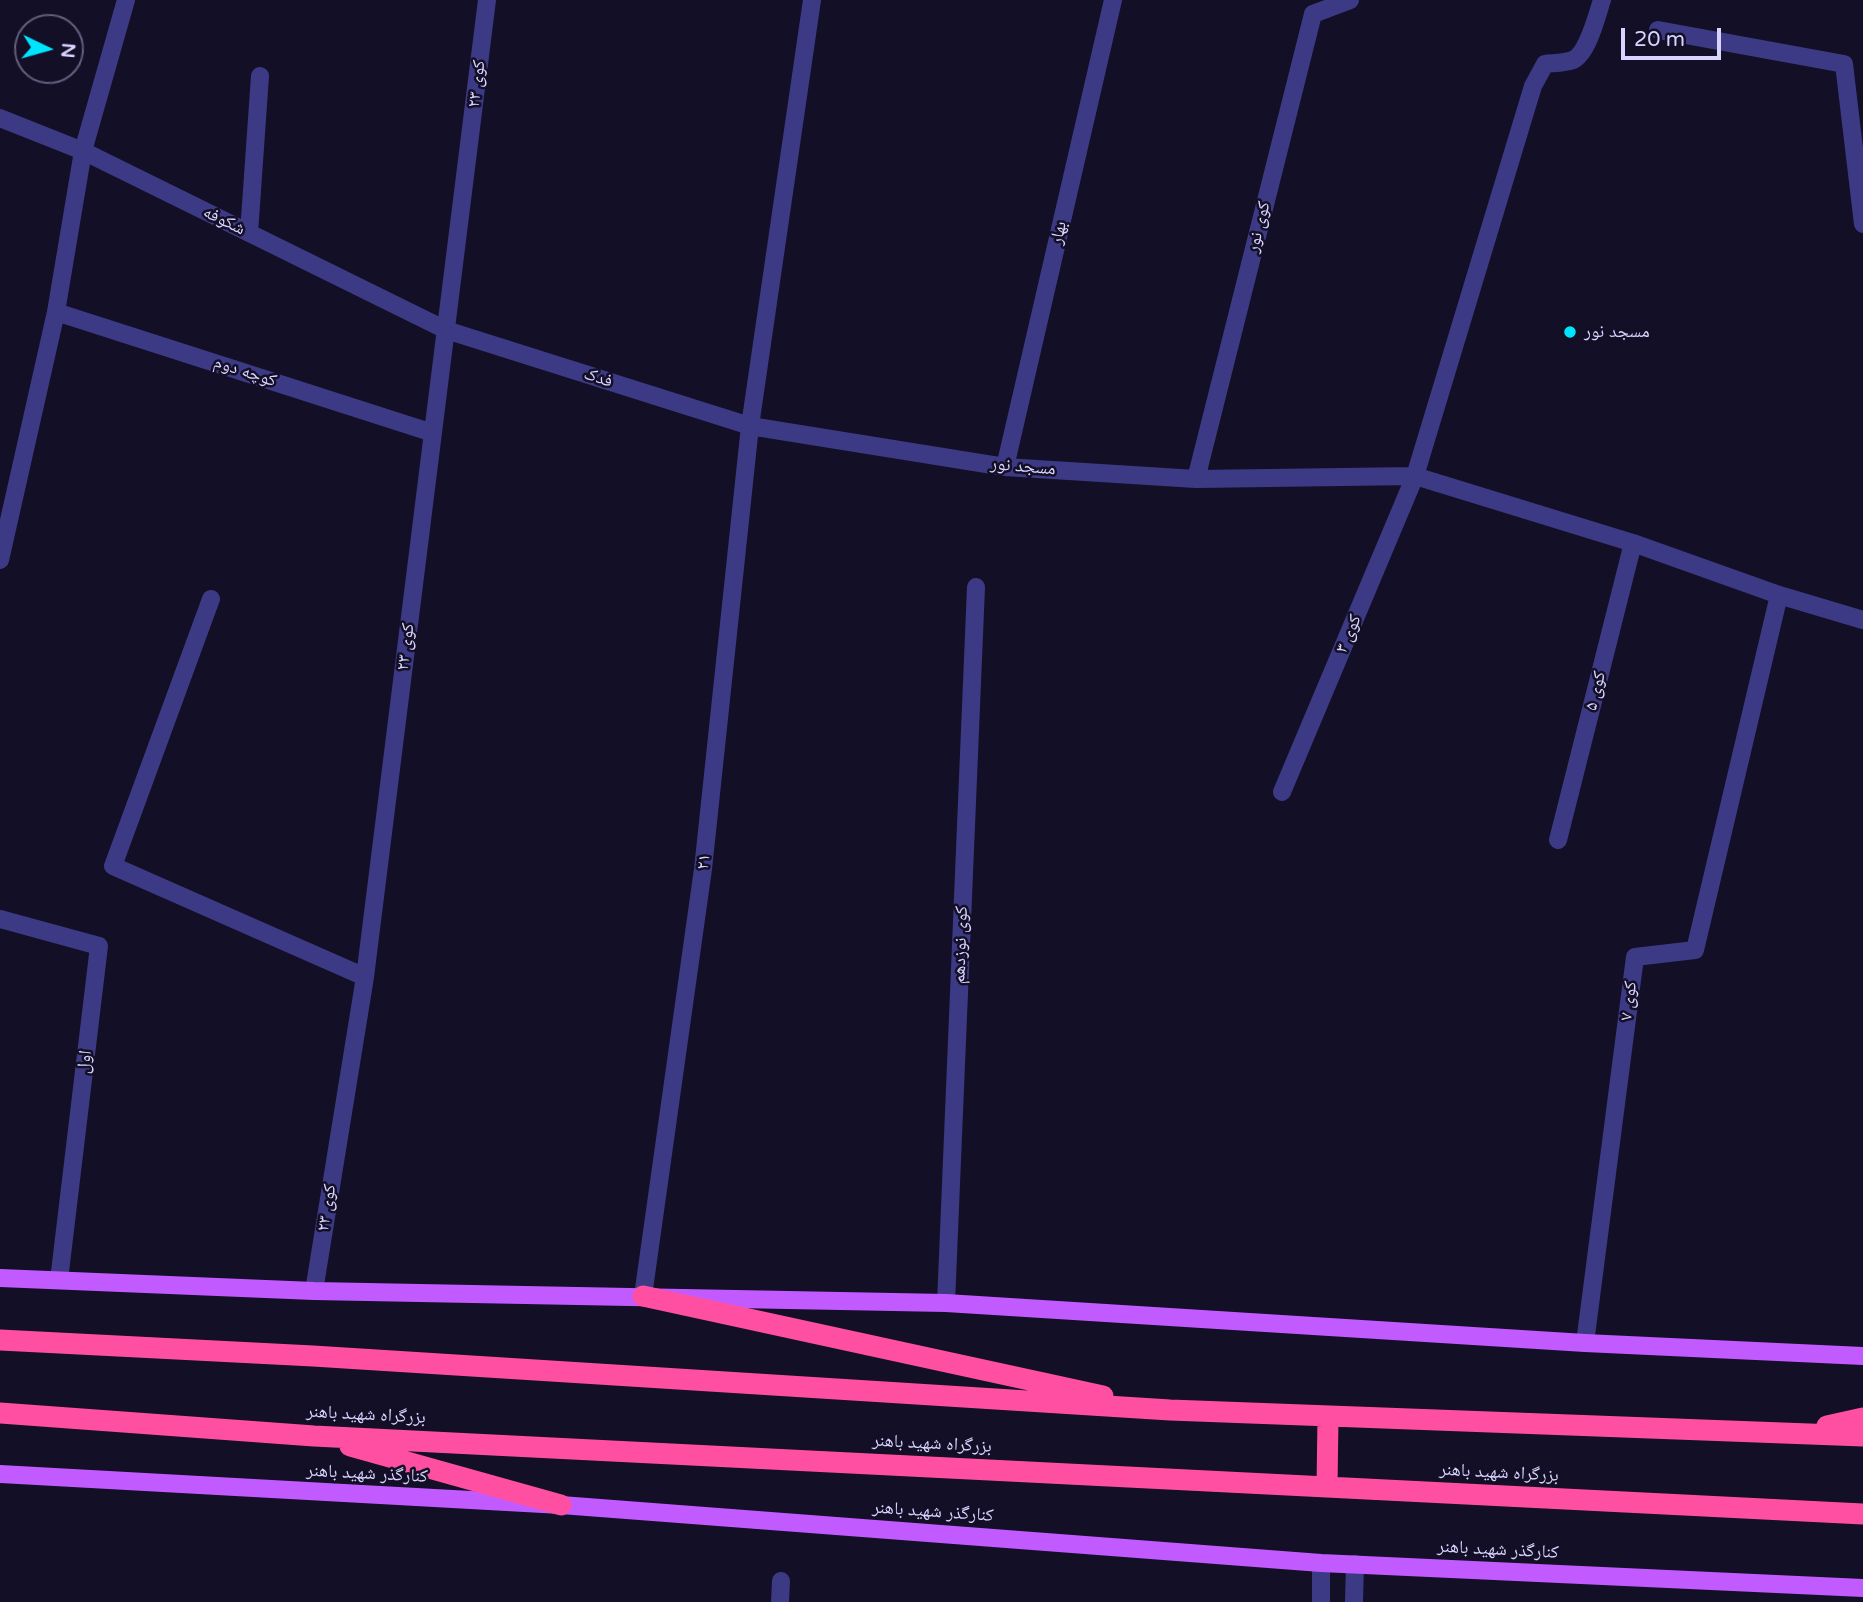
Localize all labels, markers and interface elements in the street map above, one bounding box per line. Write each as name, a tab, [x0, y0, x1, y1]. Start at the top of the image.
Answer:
north arrow	[14, 14, 84, 84]
scale bar	[1625, 14, 1725, 58]
text: 20 m	[1634, 27, 1685, 52]
text: N	[56, 42, 80, 59]
street label: کوی ۲۳	[463, 59, 491, 109]
street label: کوی نور	[1242, 199, 1276, 255]
street label: شکوفه	[199, 202, 249, 240]
street label: بهار	[1046, 219, 1072, 247]
place label: مسجد نور	[1584, 321, 1650, 343]
marker: مسجد نور	[1562, 324, 1578, 340]
street label: کوچه دوم	[211, 352, 279, 392]
street label: فدک	[581, 363, 615, 393]
street label: مسجد نور	[989, 453, 1057, 481]
street label: کوی ۳	[1331, 611, 1367, 657]
street label: کوی ۲۳	[392, 622, 420, 672]
street label: کوی ۵	[1581, 669, 1611, 713]
street label: ۲۱	[692, 853, 716, 871]
street label: کوی نوزدهم	[949, 906, 973, 984]
street label: کوی ۷	[1616, 980, 1642, 1022]
street label: اول	[73, 1049, 97, 1075]
street label: کوی ۲۳	[313, 1183, 341, 1233]
street label: بزرگراه شهید باهنر	[306, 1401, 426, 1429]
street label: بزرگراه شهید باهنر	[872, 1430, 992, 1458]
street label: بزرگراه شهید باهنر	[1439, 1459, 1559, 1487]
street label: کنارگذر شهید باهنر	[306, 1460, 428, 1488]
street label: کنارگذر شهید باهنر	[872, 1497, 994, 1527]
street label: کنارگذر شهید باهنر	[1437, 1536, 1559, 1564]

